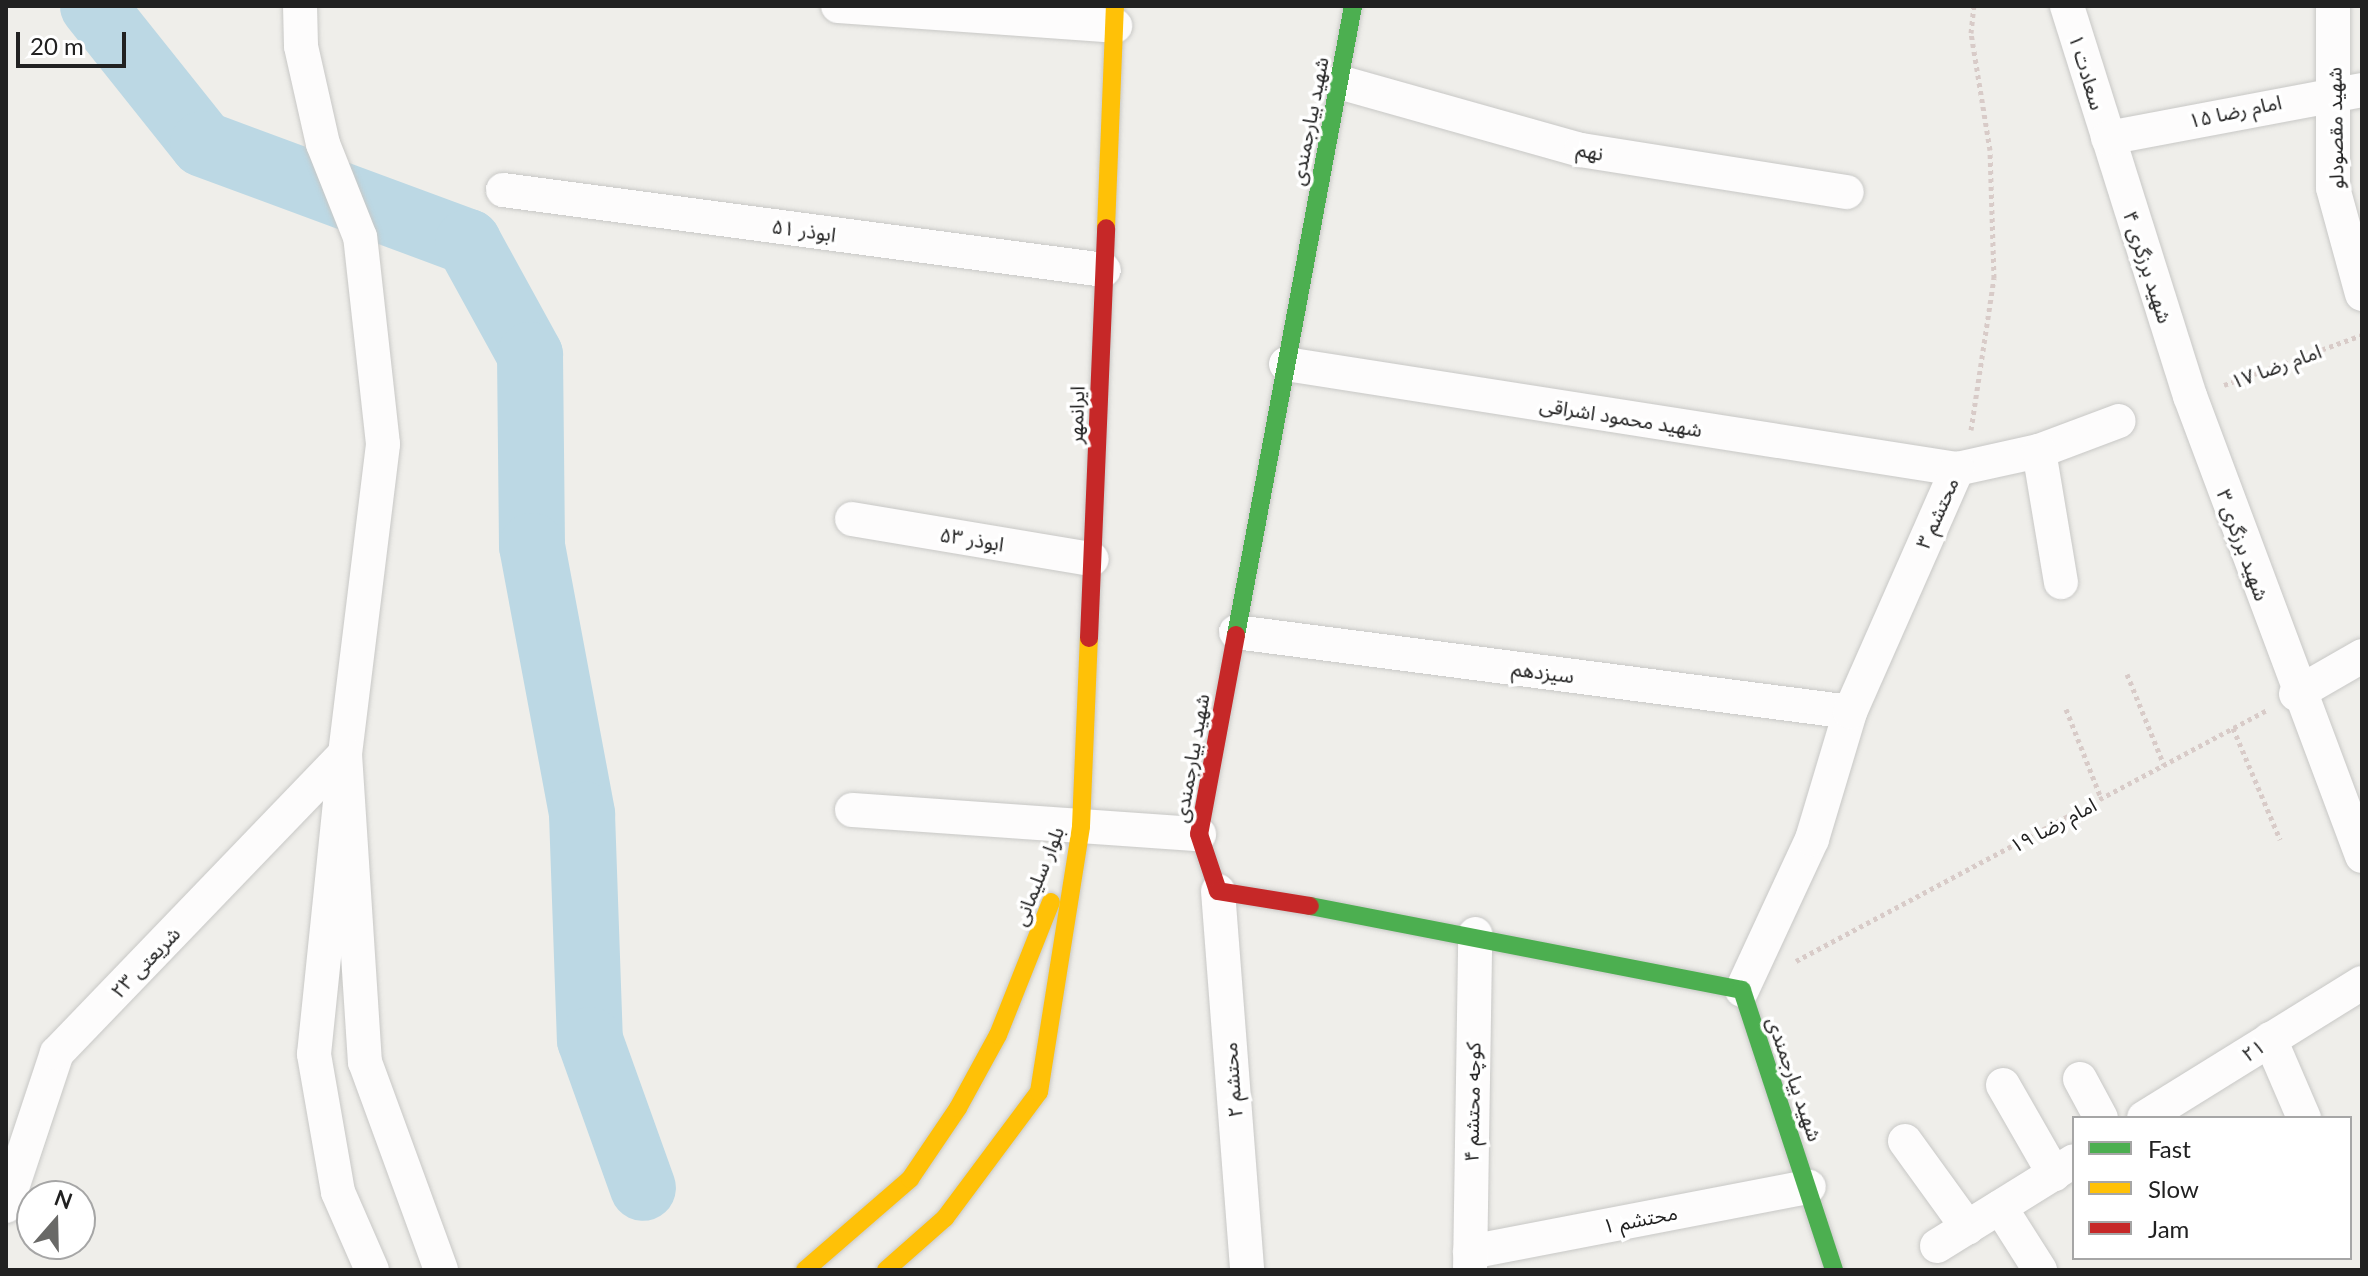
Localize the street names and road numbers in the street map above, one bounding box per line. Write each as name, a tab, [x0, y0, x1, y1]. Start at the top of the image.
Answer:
street label: ۱ سعادت	[2064, 31, 2110, 113]
street label: شهید بیارجمندی	[1285, 55, 1333, 187]
street label: شهید مقصودلو	[2322, 67, 2348, 189]
street label: امام رضا ۱۵	[2186, 89, 2284, 133]
street label: نهم	[1575, 137, 1605, 165]
street label: ۴ شهید برزگری	[2119, 208, 2177, 326]
street label: ابوذر ۵۱	[770, 214, 838, 246]
street label: امام رضا ۱۷	[2227, 339, 2325, 393]
street label: ایرانمهر	[1063, 386, 1089, 444]
street label: شهید محمود اشراقی	[1538, 392, 1704, 442]
street label: محتشم ۳	[1911, 474, 1963, 552]
street label: ۳ شهید برزگری	[2212, 486, 2274, 604]
street label: ۵۳ ابوذر	[938, 522, 1006, 556]
street label: سیزدهم	[1510, 656, 1576, 688]
street label: شهید بیارجمندی	[1168, 692, 1214, 824]
street label: امام رضا ۱۹	[2006, 792, 2100, 858]
street label: بلوار سلیمانی	[1007, 823, 1069, 929]
street label: شریعتی ۲۳	[105, 921, 185, 1003]
street label: شهید بیارجمندی	[1762, 1014, 1828, 1144]
street label: ۲۱	[2237, 1034, 2269, 1066]
street label: ۲ محتشم	[1217, 1042, 1247, 1118]
street label: کوچه محتشم ۴	[1459, 1042, 1485, 1162]
street label: محتشم ۱	[1601, 1200, 1679, 1238]

